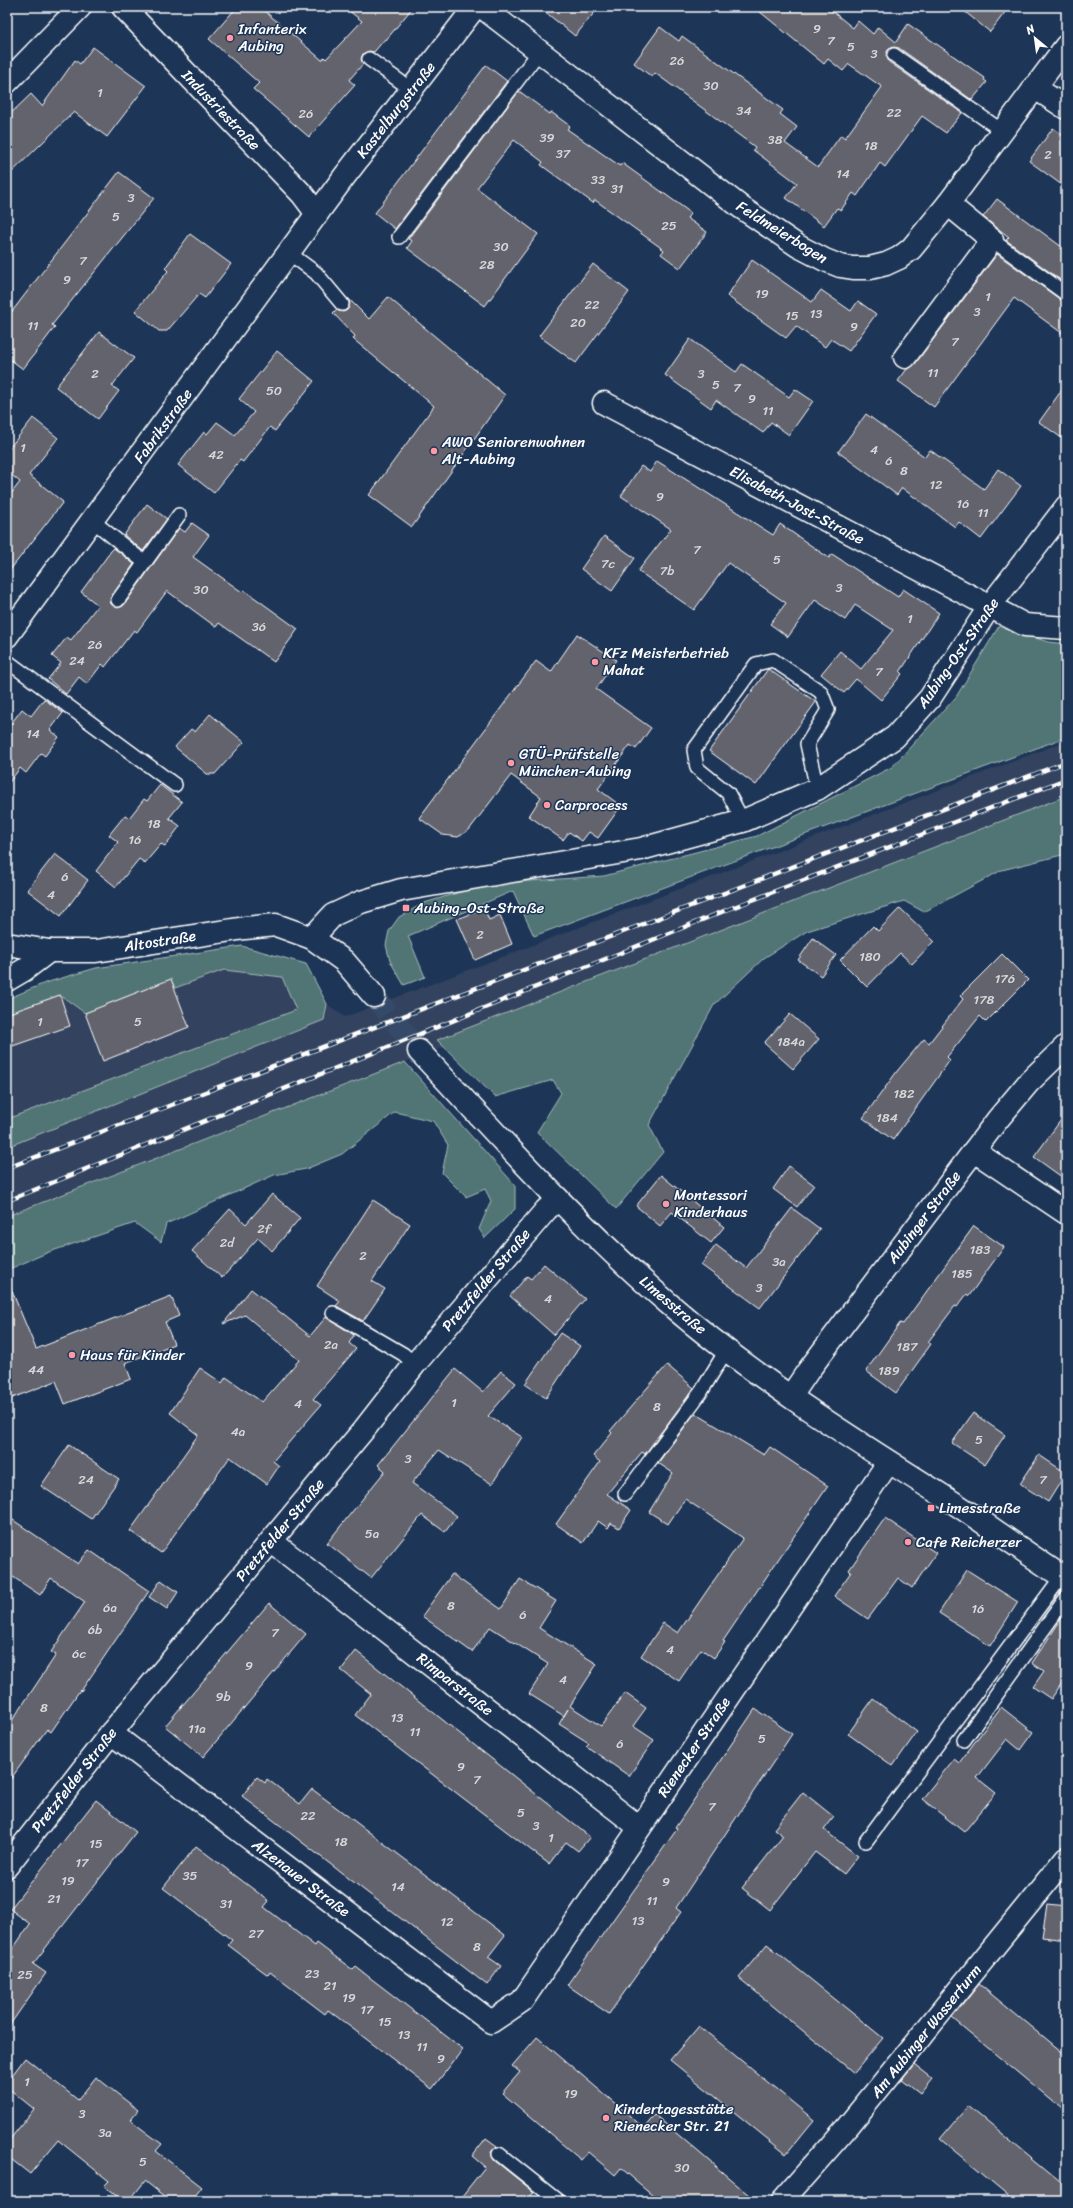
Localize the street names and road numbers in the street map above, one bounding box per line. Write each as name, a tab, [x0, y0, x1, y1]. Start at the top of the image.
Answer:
street label: Kastelburgstraße	[350, 56, 443, 164]
street label: Industriestraße	[175, 63, 267, 157]
street label: Feldmeierbogen	[731, 193, 833, 271]
street label: Fabrikstraße	[127, 383, 199, 469]
street label: Elisabeth-Jost-Straße	[725, 458, 869, 552]
street label: Aubing-Ost-Straße	[909, 592, 1006, 715]
street label: Altostraße	[121, 923, 198, 960]
street label: Aubinger Straße	[880, 1165, 968, 1270]
street label: Pretzfelder Straße	[435, 1222, 537, 1337]
street label: Limesstraße	[633, 1269, 713, 1341]
street label: Pretzfelder Straße	[229, 1472, 331, 1587]
street label: Rimparstraße	[411, 1646, 499, 1723]
street label: Rienecker Straße	[651, 1691, 737, 1803]
street label: Pretzfelder Straße	[24, 1721, 124, 1839]
street label: Alzenauer Straße	[245, 1832, 356, 1924]
street label: Am Aubinger Wasserturm	[863, 1958, 988, 2104]

